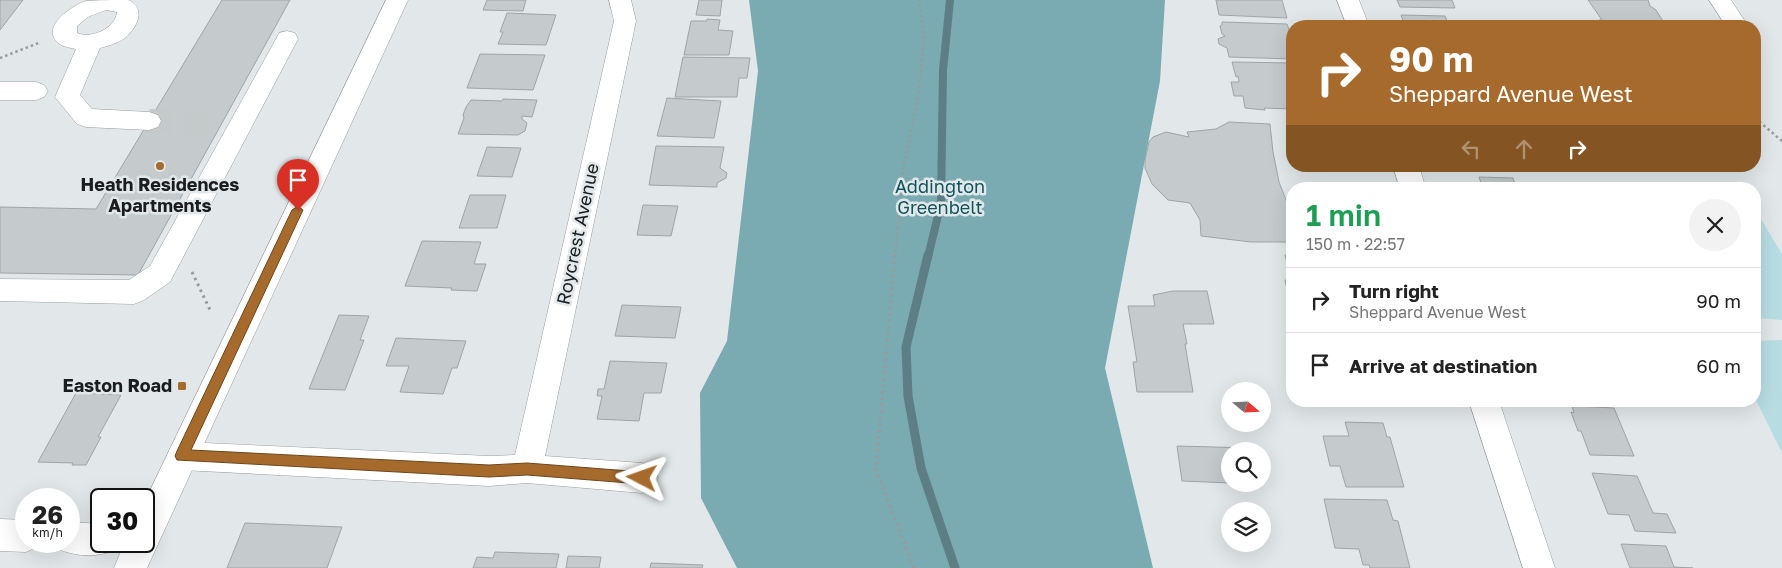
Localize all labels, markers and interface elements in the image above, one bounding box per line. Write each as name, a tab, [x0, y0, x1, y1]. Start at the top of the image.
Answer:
text: 90 m	[1389, 38, 1473, 80]
icon: right	[1306, 40, 1371, 105]
text: Sheppard Avenue West	[1389, 80, 1633, 107]
icon: left	[1457, 135, 1485, 163]
icon: ahead	[1510, 135, 1538, 163]
icon: right	[1563, 135, 1591, 163]
pin	[277, 159, 319, 210]
marker: Heath Residences Apartments	[154, 160, 166, 172]
street label: Roycrest Avenue	[551, 161, 603, 307]
icon: arrive	[284, 166, 312, 194]
place label: Heath Residences Apartments	[81, 173, 239, 216]
park label: Addington Greenbelt	[895, 175, 985, 218]
text: 1 min	[1306, 197, 1381, 233]
button: close	[1689, 199, 1741, 251]
text: 150 m · 22:57	[1306, 234, 1405, 254]
text: Turn right	[1349, 279, 1439, 302]
icon: right	[1306, 286, 1334, 314]
text: 90 m	[1696, 289, 1741, 312]
text: Sheppard Avenue West	[1349, 302, 1526, 322]
icon: arrive	[1306, 351, 1334, 379]
text: Arrive at destination	[1349, 354, 1537, 377]
text: 60 m	[1696, 354, 1741, 377]
place label: Easton Road	[62, 374, 172, 396]
marker: Easton Road	[176, 380, 188, 392]
north arrow	[1221, 382, 1271, 432]
map controls	[1221, 382, 1271, 552]
button: search	[1221, 442, 1271, 492]
position arrow	[615, 451, 667, 503]
speed limit sign: 30	[90, 488, 155, 553]
text: 26	[32, 499, 63, 530]
button: layers	[1221, 502, 1271, 552]
text: km/h	[32, 525, 63, 540]

